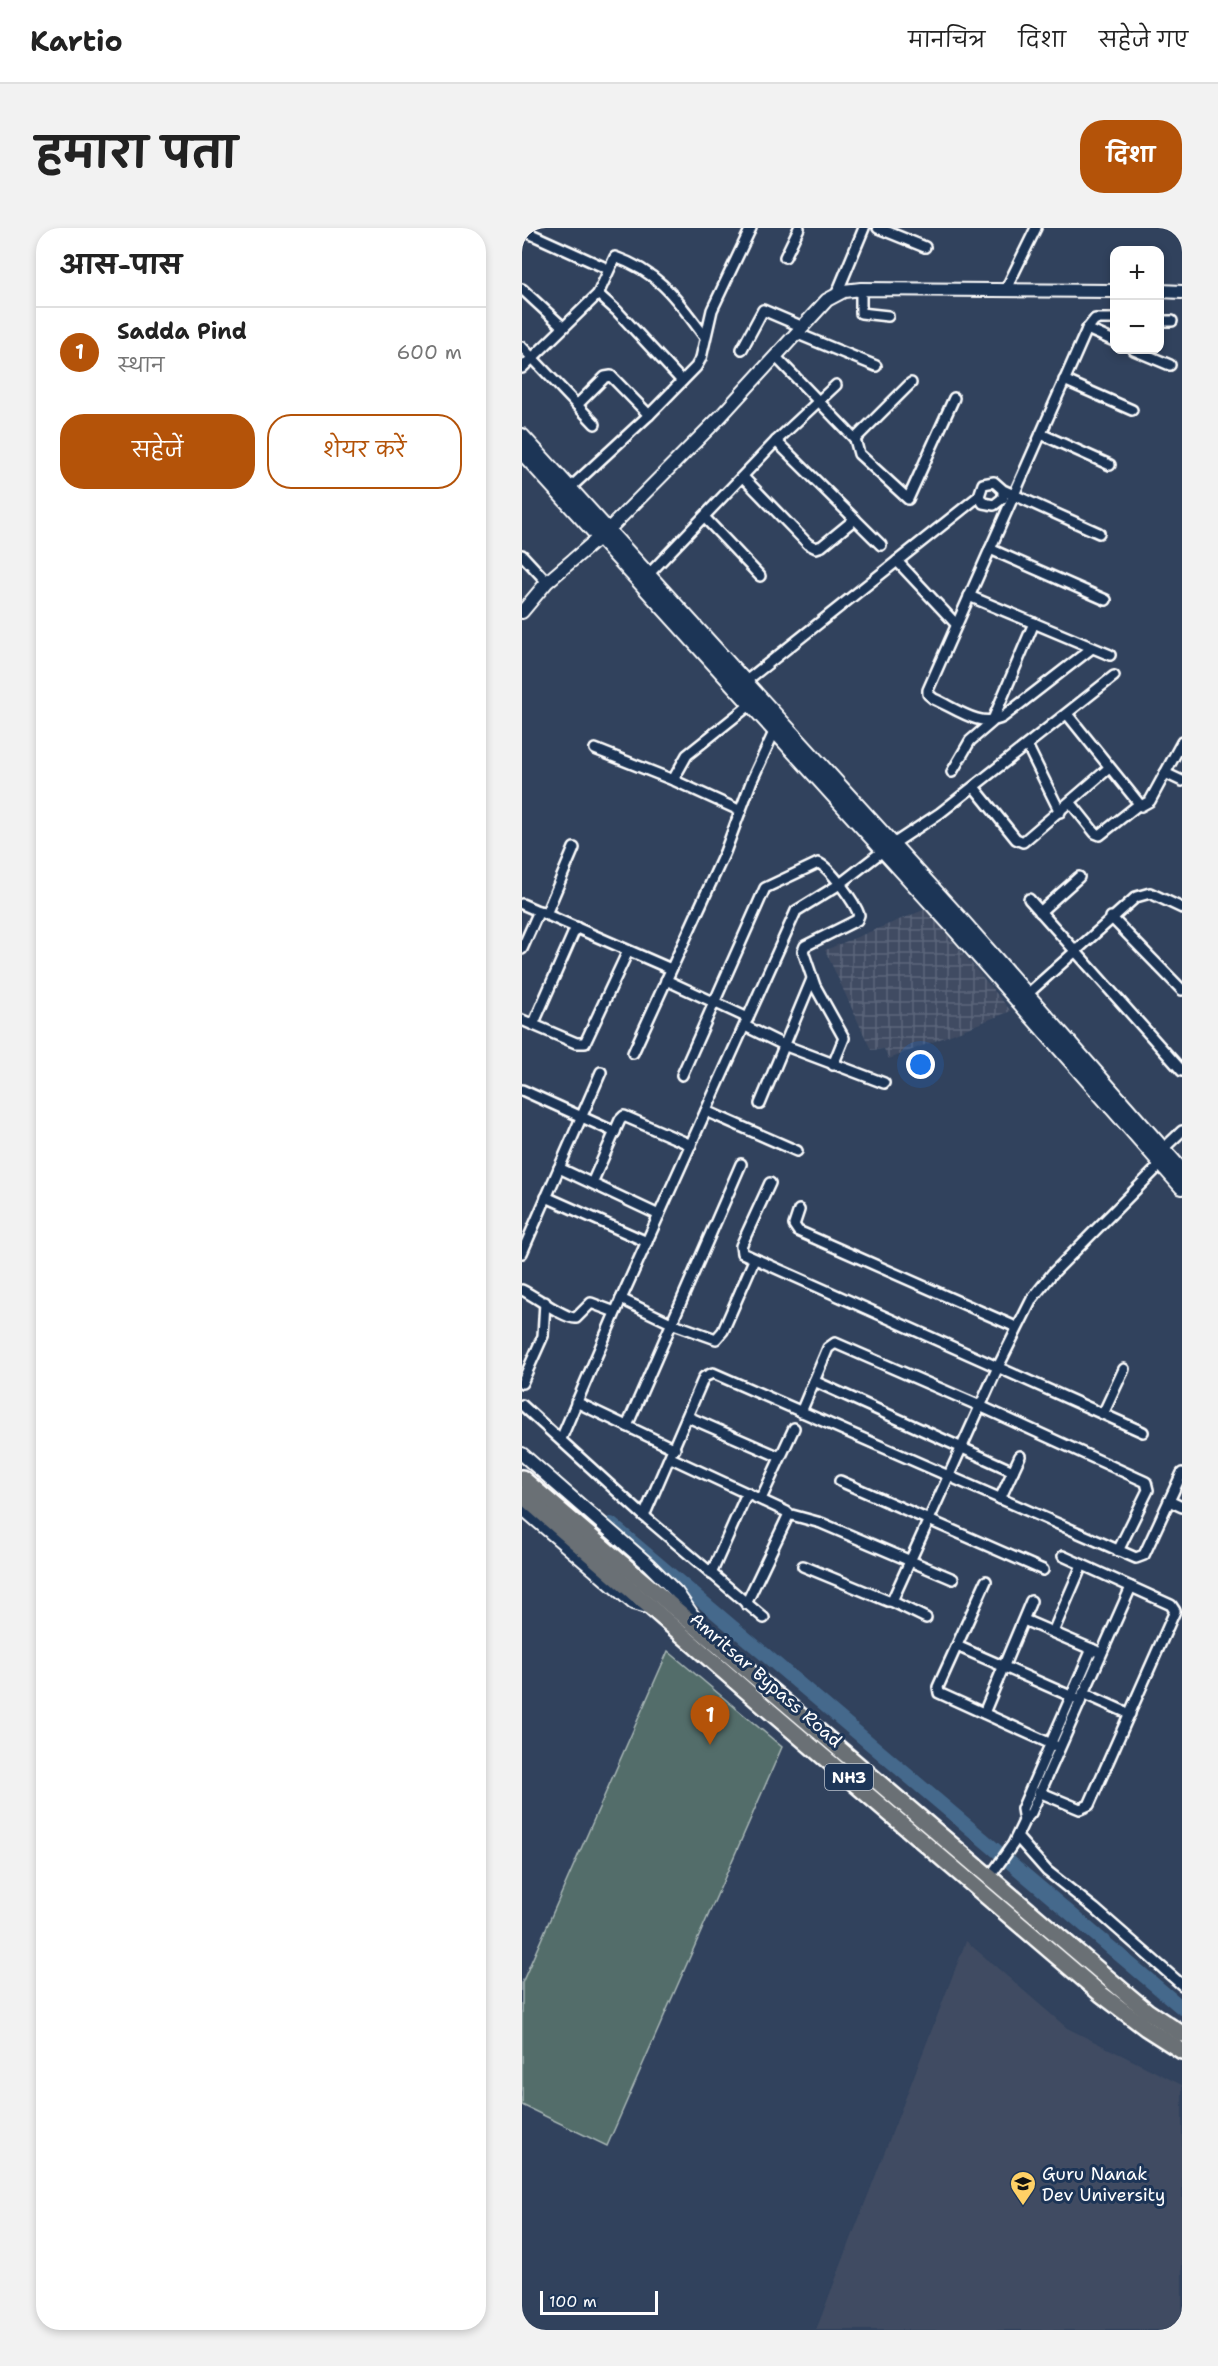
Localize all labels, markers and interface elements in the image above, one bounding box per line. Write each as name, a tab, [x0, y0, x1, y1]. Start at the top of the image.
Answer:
text: Kartio	[30, 22, 123, 60]
text: मानचित्र	[908, 26, 985, 54]
text: दिशा	[1018, 26, 1066, 54]
text: सहेजे गए	[1099, 26, 1188, 54]
button: दिशा	[1080, 120, 1182, 193]
text: हमारा पता	[36, 124, 237, 180]
map controls	[1110, 246, 1164, 354]
button: +	[1110, 246, 1164, 300]
text: आस-पास	[60, 247, 182, 282]
button: −	[1110, 300, 1164, 354]
text: Sadda Pind	[117, 317, 247, 346]
text: 1	[75, 339, 84, 365]
text: 600 m	[397, 339, 462, 365]
text: स्थान	[117, 352, 164, 378]
button: सहेजें	[60, 414, 255, 489]
button: शेयर करें	[267, 414, 462, 489]
your location	[906, 1050, 935, 1079]
street label: Amritsar Bypass Road	[685, 1607, 847, 1753]
pin: 1	[690, 1696, 729, 1745]
road number: NH3	[825, 1764, 873, 1790]
place label: Guru Nanak Dev University	[1042, 2162, 1165, 2207]
school or university icon: Guru Nanak Dev University	[1008, 2169, 1038, 2207]
scale bar	[540, 2288, 658, 2316]
text: 100 m	[549, 2291, 597, 2312]

